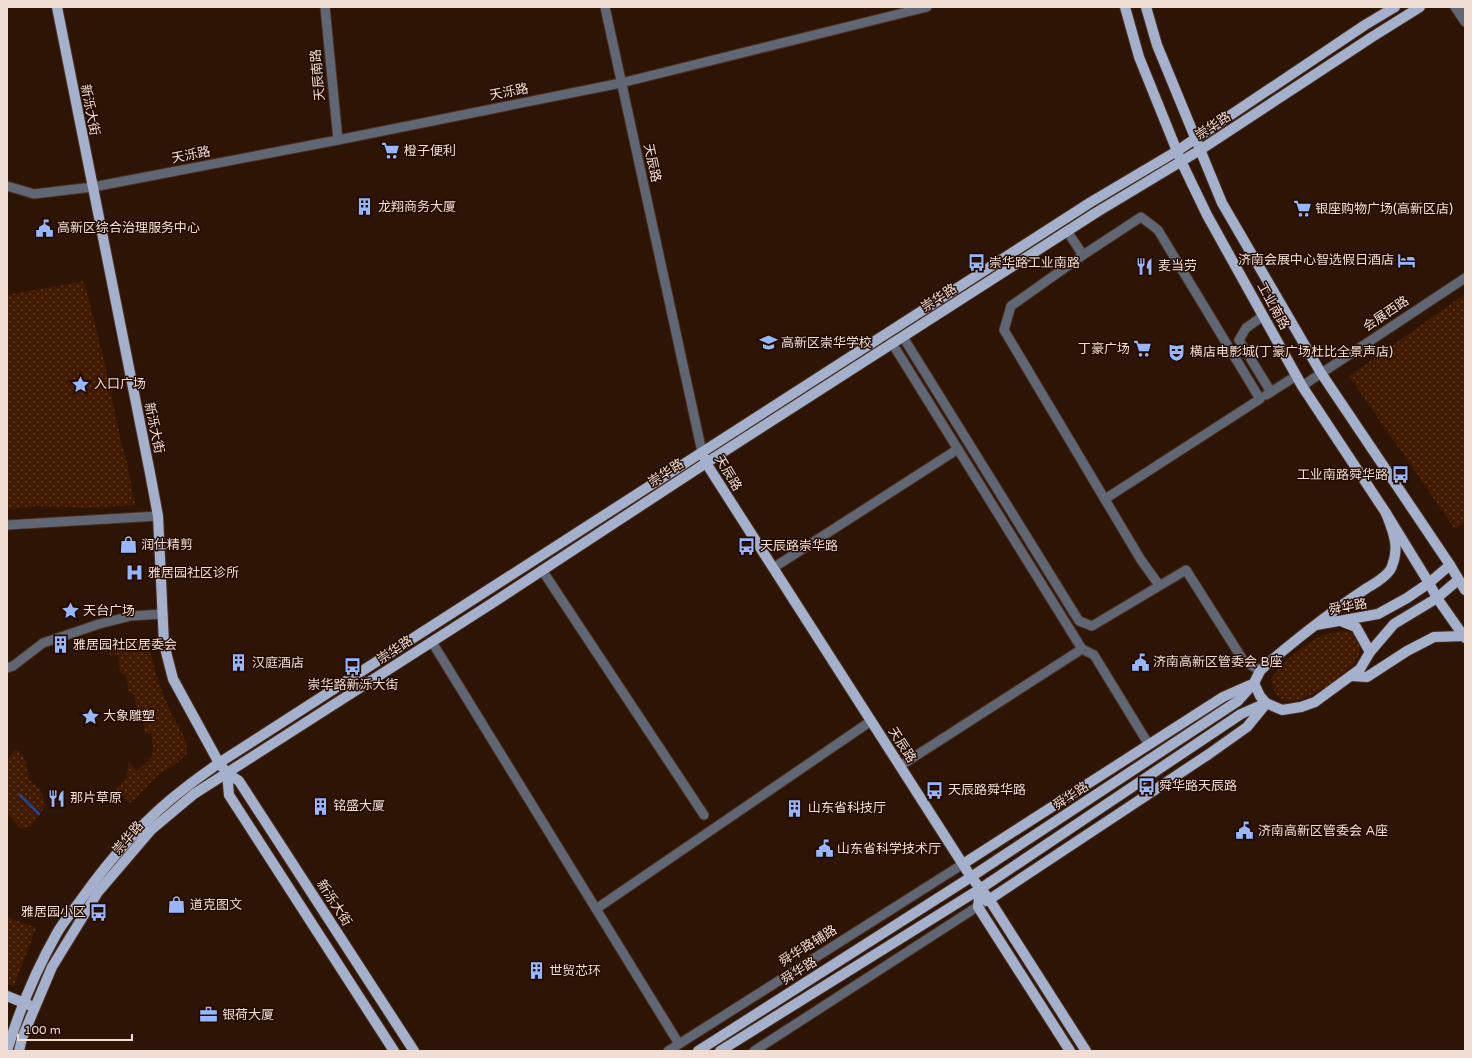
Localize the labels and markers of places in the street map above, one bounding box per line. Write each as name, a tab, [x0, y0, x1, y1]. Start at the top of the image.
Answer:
supermarket icon: 橙子便利	[381, 141, 401, 161]
place label: 橙子便利	[404, 143, 456, 159]
building icon: 龙翔商务大厦	[355, 197, 375, 217]
place label: 龙翔商务大厦	[378, 199, 456, 215]
supermarket icon: 银座购物广场(高新区店)	[1292, 199, 1312, 219]
place label: 银座购物广场(高新区店)	[1315, 201, 1453, 217]
public building icon: 高新区综合治理服务中心	[34, 218, 54, 238]
place label: 高新区综合治理服务中心	[57, 220, 200, 236]
hotel icon: 济南会展中心智选假日酒店	[1397, 250, 1417, 270]
place label: 济南会展中心智选假日酒店	[1238, 252, 1394, 268]
bus stop icon: 崇华路工业南路	[966, 253, 986, 273]
place label: 崇华路工业南路	[989, 255, 1080, 271]
restaurant icon: 麦当劳	[1135, 256, 1155, 276]
place label: 麦当劳	[1158, 258, 1197, 274]
school or university icon: 高新区崇华学校	[758, 333, 778, 353]
place label: 高新区崇华学校	[781, 335, 872, 351]
supermarket icon: 丁豪广场	[1133, 339, 1153, 359]
place label: 丁豪广场	[1078, 341, 1130, 357]
theatre icon: 横店电影城(丁豪广场杜比全景声店)	[1167, 342, 1187, 362]
place label: 横店电影城(丁豪广场杜比全景声店)	[1190, 344, 1393, 360]
place icon: 入口广场	[71, 374, 91, 394]
place label: 入口广场	[94, 376, 146, 392]
bus stop icon: 工业南路舜华路	[1391, 465, 1411, 485]
place label: 工业南路舜华路	[1297, 467, 1388, 483]
shop icon: 润仕精剪	[118, 535, 138, 555]
bus stop icon: 天辰路崇华路	[737, 536, 757, 556]
place label: 润仕精剪	[141, 537, 193, 553]
place label: 天辰路崇华路	[760, 538, 838, 554]
hospital icon: 雅居园社区诊所	[125, 563, 145, 583]
place label: 雅居园社区诊所	[148, 565, 239, 581]
place icon: 天台广场	[60, 601, 80, 621]
place label: 天台广场	[83, 603, 135, 619]
building icon: 雅居园社区居委会	[50, 635, 70, 655]
place label: 雅居园社区居委会	[73, 637, 177, 653]
public building icon: 济南高新区管委会 B座	[1130, 652, 1150, 672]
building icon: 汉庭酒店	[229, 653, 249, 673]
place label: 济南高新区管委会 B座	[1153, 654, 1282, 670]
place label: 汉庭酒店	[252, 655, 304, 671]
bus stop icon: 崇华路新泺大街	[343, 656, 363, 676]
place label: 崇华路新泺大街	[307, 677, 399, 693]
place icon: 大象雕塑	[80, 706, 100, 726]
place label: 大象雕塑	[103, 708, 155, 724]
bus stop icon: 舜华路天辰路	[1136, 776, 1156, 796]
place label: 舜华路天辰路	[1159, 778, 1237, 794]
bus stop icon: 天辰路舜华路	[925, 780, 945, 800]
place label: 天辰路舜华路	[948, 782, 1026, 798]
restaurant icon: 那片草原	[47, 788, 67, 808]
place label: 那片草原	[70, 790, 122, 806]
building icon: 铭盛大厦	[310, 796, 330, 816]
place label: 铭盛大厦	[333, 798, 385, 814]
building icon: 山东省科技厅	[785, 798, 805, 818]
place label: 山东省科技厅	[808, 800, 886, 816]
public building icon: 济南高新区管委会 A座	[1235, 821, 1255, 841]
place label: 济南高新区管委会 A座	[1258, 823, 1388, 839]
public building icon: 山东省科学技术厅	[814, 839, 834, 859]
place label: 山东省科学技术厅	[837, 841, 941, 857]
shop icon: 道克图文	[167, 895, 187, 915]
place label: 道克图文	[190, 897, 242, 913]
bus stop icon: 雅居园小区	[89, 902, 109, 922]
place label: 雅居园小区	[21, 904, 86, 920]
building icon: 世贸芯环	[526, 961, 546, 981]
place label: 世贸芯环	[549, 963, 601, 979]
office icon: 银荷大厦	[199, 1005, 219, 1025]
place label: 银荷大厦	[222, 1007, 274, 1023]

